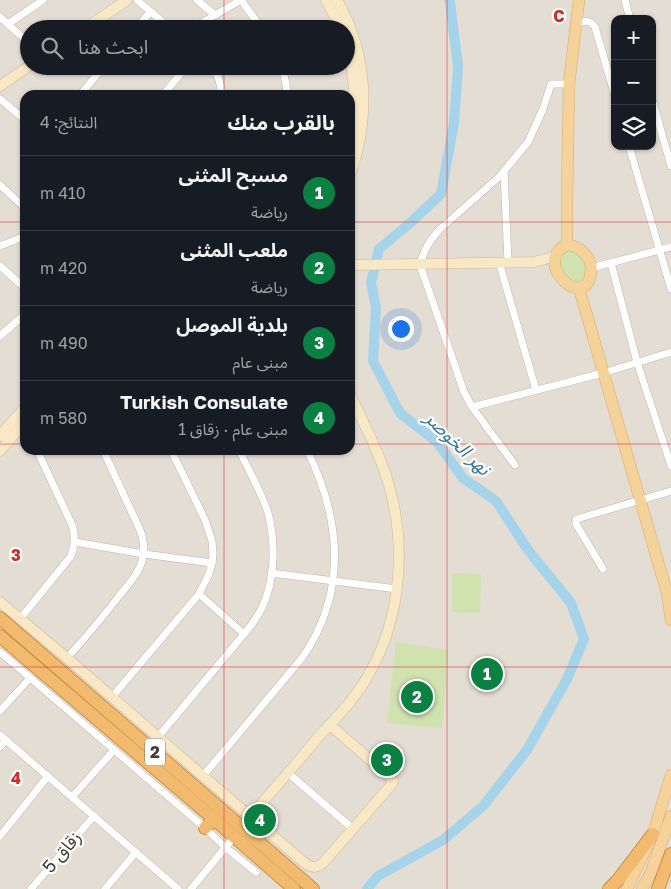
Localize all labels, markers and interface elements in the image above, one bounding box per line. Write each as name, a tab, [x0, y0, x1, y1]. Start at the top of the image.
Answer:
text: C	[553, 6, 565, 26]
map controls	[611, 15, 656, 150]
button: +	[611, 15, 656, 60]
search box	[20, 20, 355, 75]
icon: search	[38, 34, 66, 62]
text: ابحث هنا	[78, 35, 148, 58]
button: −	[611, 60, 656, 105]
button: layers	[611, 105, 656, 150]
text: بالقرب منك	[227, 109, 335, 135]
text: النتائج: 4	[40, 112, 97, 132]
text: مسبح المثنى	[179, 163, 288, 186]
text: 410 m	[40, 183, 86, 203]
text: 1	[315, 183, 323, 203]
text: رياضة	[251, 202, 288, 222]
text: ملعب المثنى	[181, 238, 288, 261]
text: 420 m	[40, 258, 87, 278]
text: 2	[314, 258, 324, 278]
text: رياضة	[251, 277, 288, 297]
text: بلدية الموصل	[176, 313, 288, 336]
your location	[388, 316, 414, 342]
text: 490 m	[40, 333, 88, 353]
text: 3	[314, 333, 324, 353]
text: مبنى عام	[232, 352, 288, 372]
text: Turkish Consulate	[120, 390, 288, 413]
water label: نهر الخوصر	[419, 404, 497, 481]
text: 580 m	[40, 408, 87, 428]
text: 4	[314, 408, 324, 428]
text: مبنى عام · زقاق 1	[178, 419, 288, 439]
text: 3	[11, 545, 21, 565]
pin: 1	[471, 655, 503, 693]
pin: 2	[401, 678, 433, 716]
road number: 2	[145, 739, 165, 766]
pin: 3	[371, 741, 403, 779]
text: 4	[11, 768, 21, 788]
pin: 4	[244, 801, 276, 839]
street label: زقاق 5	[37, 826, 86, 877]

